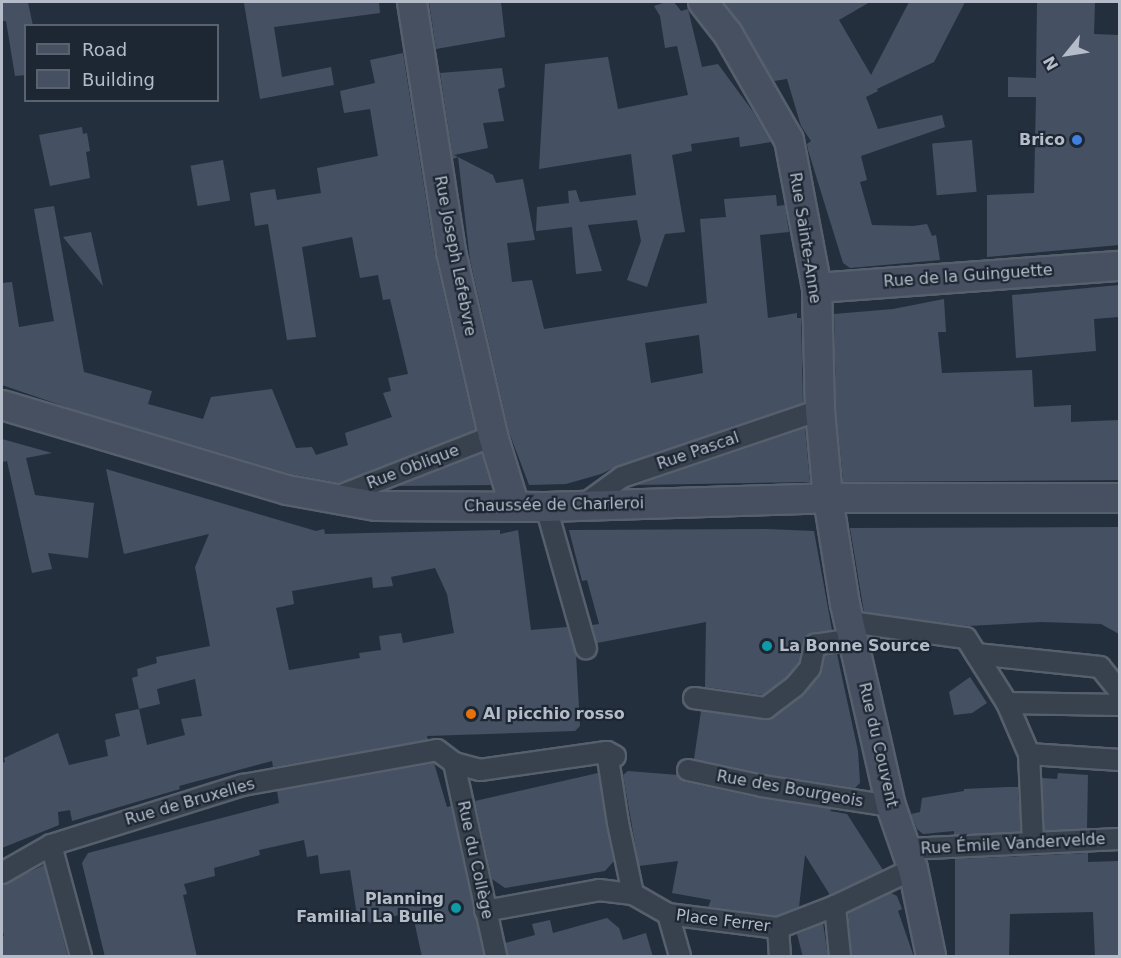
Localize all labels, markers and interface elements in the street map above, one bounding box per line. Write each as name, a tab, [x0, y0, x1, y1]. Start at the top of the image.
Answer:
legend	[24, 24, 219, 102]
north arrow	[1037, 24, 1097, 84]
text: Road	[82, 39, 127, 60]
text: N	[1039, 53, 1063, 74]
text: Building	[82, 69, 155, 90]
place label: Brico	[1019, 130, 1065, 150]
marker: Brico	[1070, 133, 1084, 147]
street label: Rue Sainte-Anne	[785, 171, 825, 305]
street label: Rue Joseph Lefebvre	[430, 174, 480, 338]
street label: Rue de la Guinguette	[883, 261, 1053, 291]
street label: Rue Pascal	[654, 428, 742, 474]
street label: Rue Oblique	[364, 441, 462, 493]
street label: Chaussée de Charleroi	[464, 494, 644, 516]
place label: La Bonne Source	[779, 636, 930, 656]
marker: La Bonne Source	[760, 639, 774, 653]
street label: Rue du Couvent	[854, 681, 902, 809]
place label: Al picchio rosso	[483, 704, 625, 724]
marker: Al picchio rosso	[464, 707, 478, 721]
street label: Rue des Bourgeois	[715, 767, 865, 811]
street label: Rue de Bruxelles	[123, 774, 257, 830]
street label: Rue du Collège	[453, 799, 497, 921]
street label: Rue Émile Vandervelde	[920, 830, 1106, 858]
place label: Planning Familial La Bulle	[296, 889, 444, 927]
marker: Planning Familial La Bulle	[449, 901, 463, 915]
street label: Place Ferrer	[675, 906, 771, 936]

